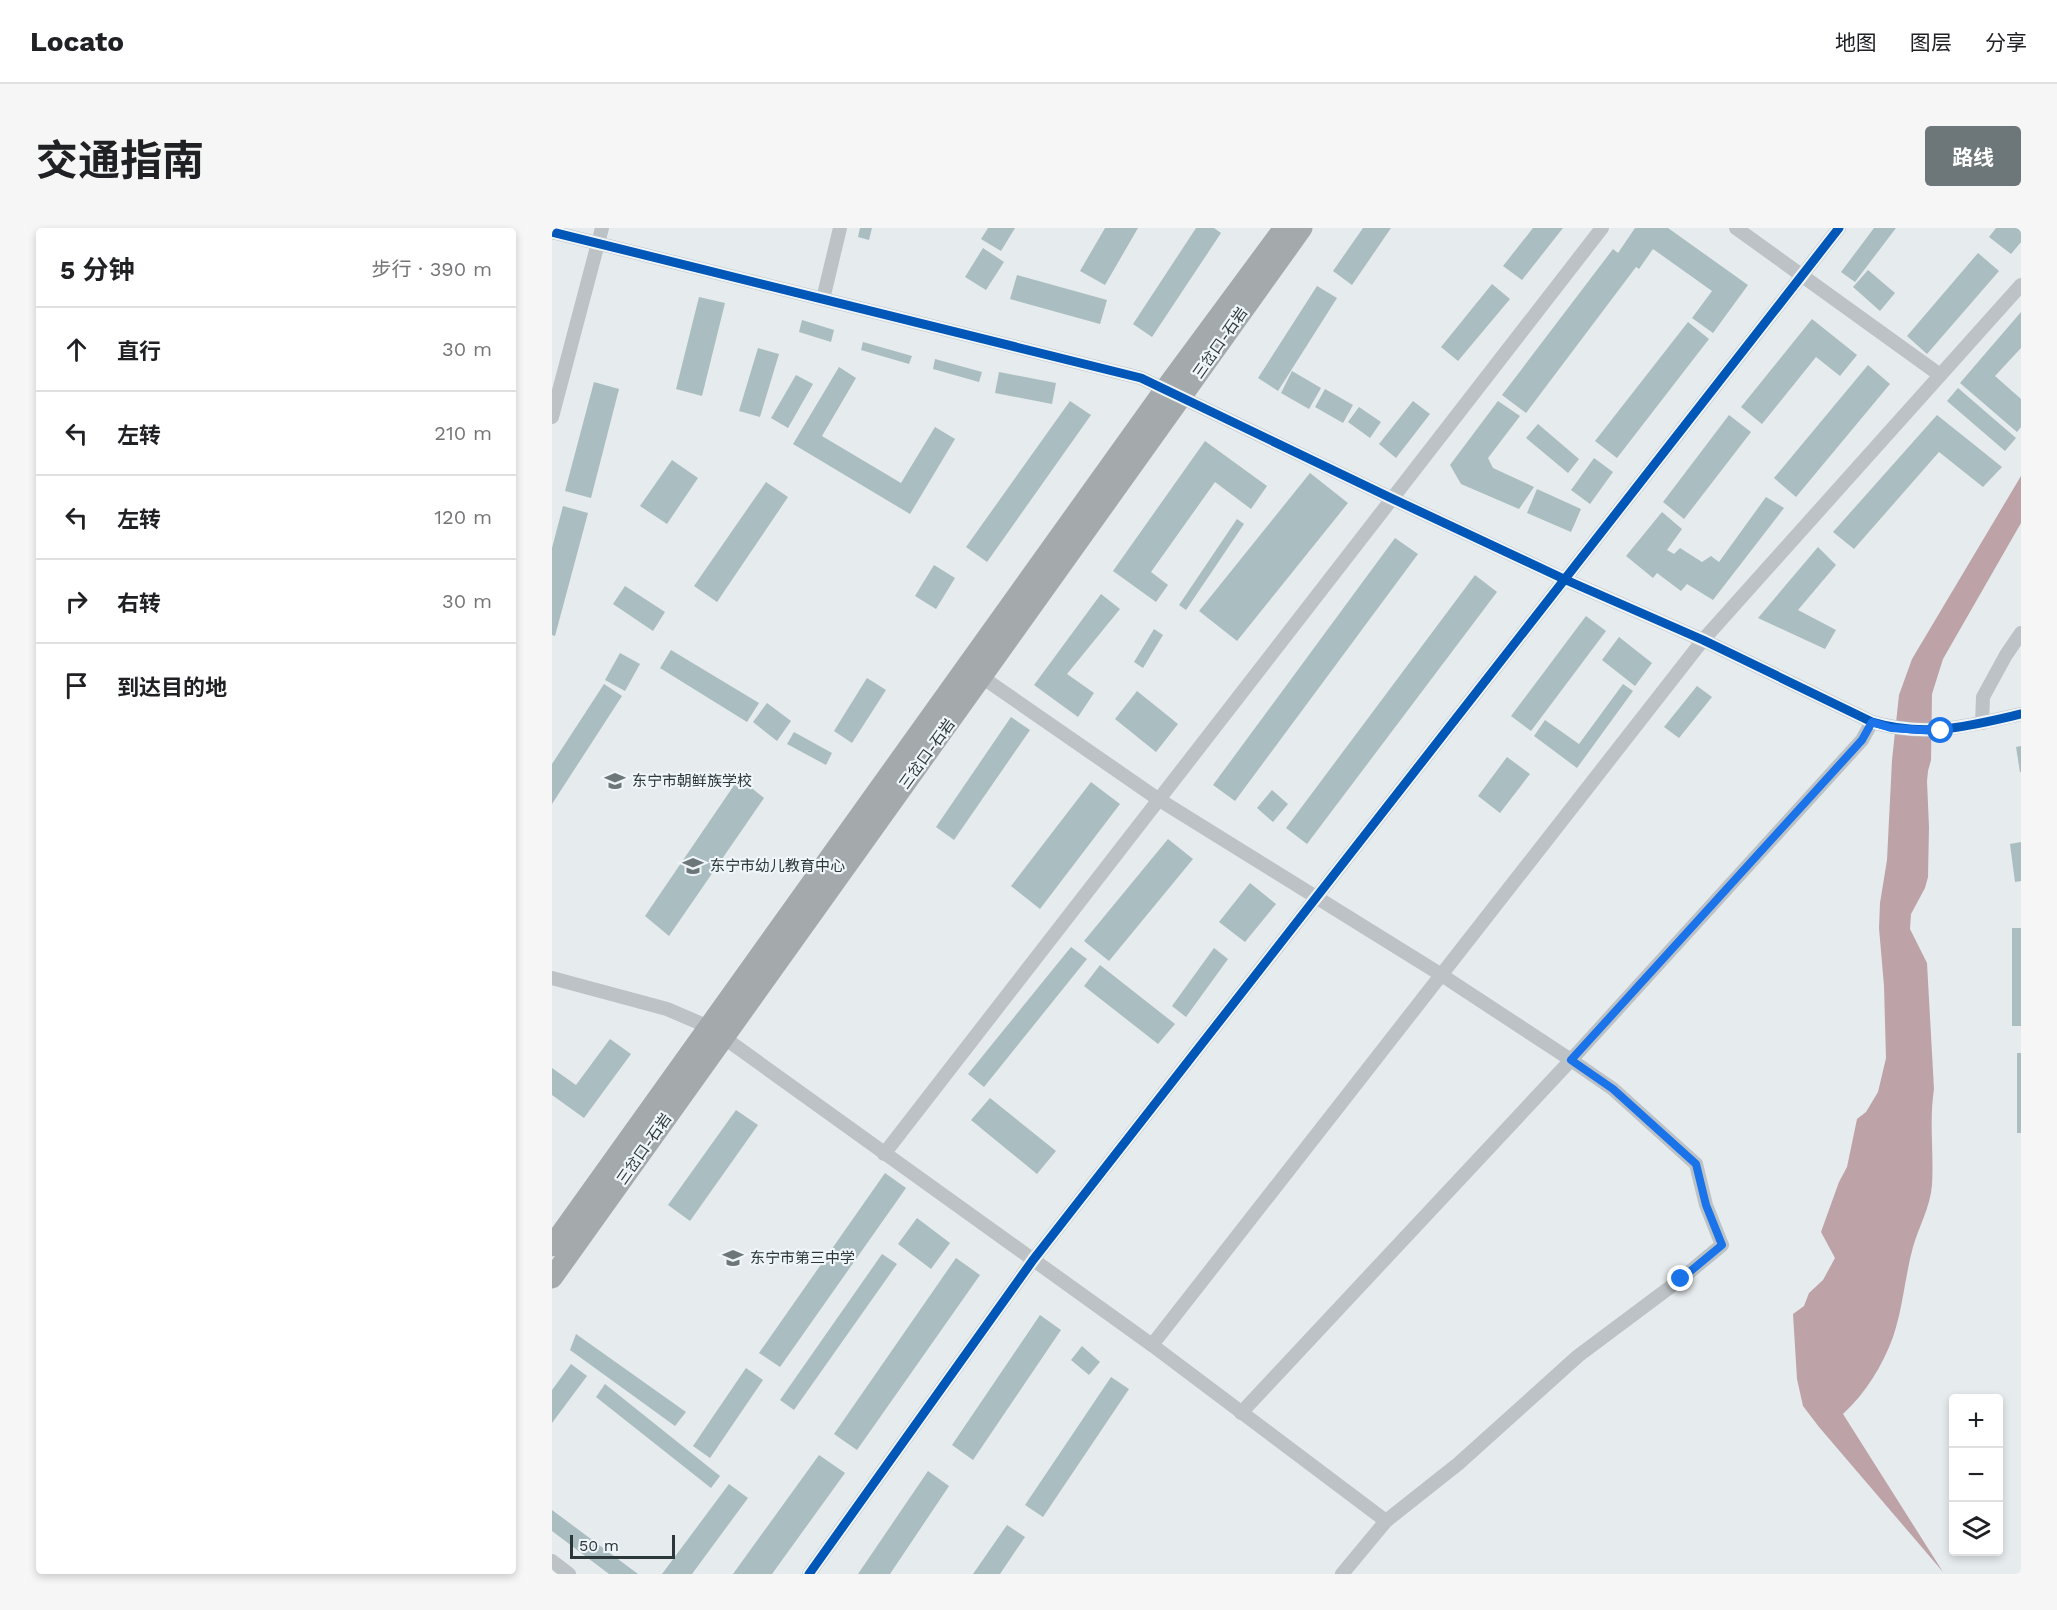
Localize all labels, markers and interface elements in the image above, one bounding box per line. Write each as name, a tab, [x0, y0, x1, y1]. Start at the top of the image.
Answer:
text: Locato	[30, 25, 124, 58]
text: 地图	[1835, 30, 1877, 55]
text: 图层	[1910, 30, 1952, 55]
text: 分享	[1985, 30, 2027, 55]
button: 路线	[1925, 126, 2021, 186]
text: 交通指南	[36, 136, 204, 185]
text: 5 分钟	[60, 255, 135, 285]
text: 步行 · 390 m	[372, 257, 492, 281]
street label: 三岔口-石岩	[1189, 304, 1251, 382]
icon: ahead	[60, 333, 93, 366]
text: 30 m	[442, 337, 492, 361]
text: 直行	[117, 339, 161, 364]
icon: left	[60, 417, 93, 450]
text: 210 m	[434, 421, 492, 445]
text: 左转	[117, 423, 161, 448]
icon: left	[60, 501, 93, 534]
text: 120 m	[434, 505, 492, 529]
text: 左转	[117, 507, 161, 532]
icon: right	[60, 585, 93, 618]
text: 30 m	[442, 589, 492, 613]
text: 右转	[117, 591, 161, 616]
icon: arrive	[60, 669, 93, 702]
text: 到达目的地	[117, 675, 227, 700]
street label: 三岔口-石岩	[895, 715, 959, 793]
route start	[1927, 717, 1953, 743]
school or university icon: 东宁市朝鲜族学校	[603, 769, 627, 793]
place label: 东宁市朝鲜族学校	[632, 772, 752, 790]
school or university icon: 东宁市幼儿教育中心	[681, 854, 705, 878]
place label: 东宁市幼儿教育中心	[710, 857, 845, 875]
street label: 三岔口-石岩	[613, 1110, 675, 1188]
school or university icon: 东宁市第三中学	[721, 1246, 745, 1270]
place label: 东宁市第三中学	[750, 1249, 855, 1267]
route end	[1667, 1265, 1693, 1291]
map controls	[1949, 1394, 2003, 1556]
button: +	[1949, 1394, 2003, 1448]
button: −	[1949, 1448, 2003, 1502]
button: layers	[1949, 1502, 2003, 1556]
scale bar	[570, 1532, 675, 1560]
text: 50 m	[579, 1536, 619, 1555]

